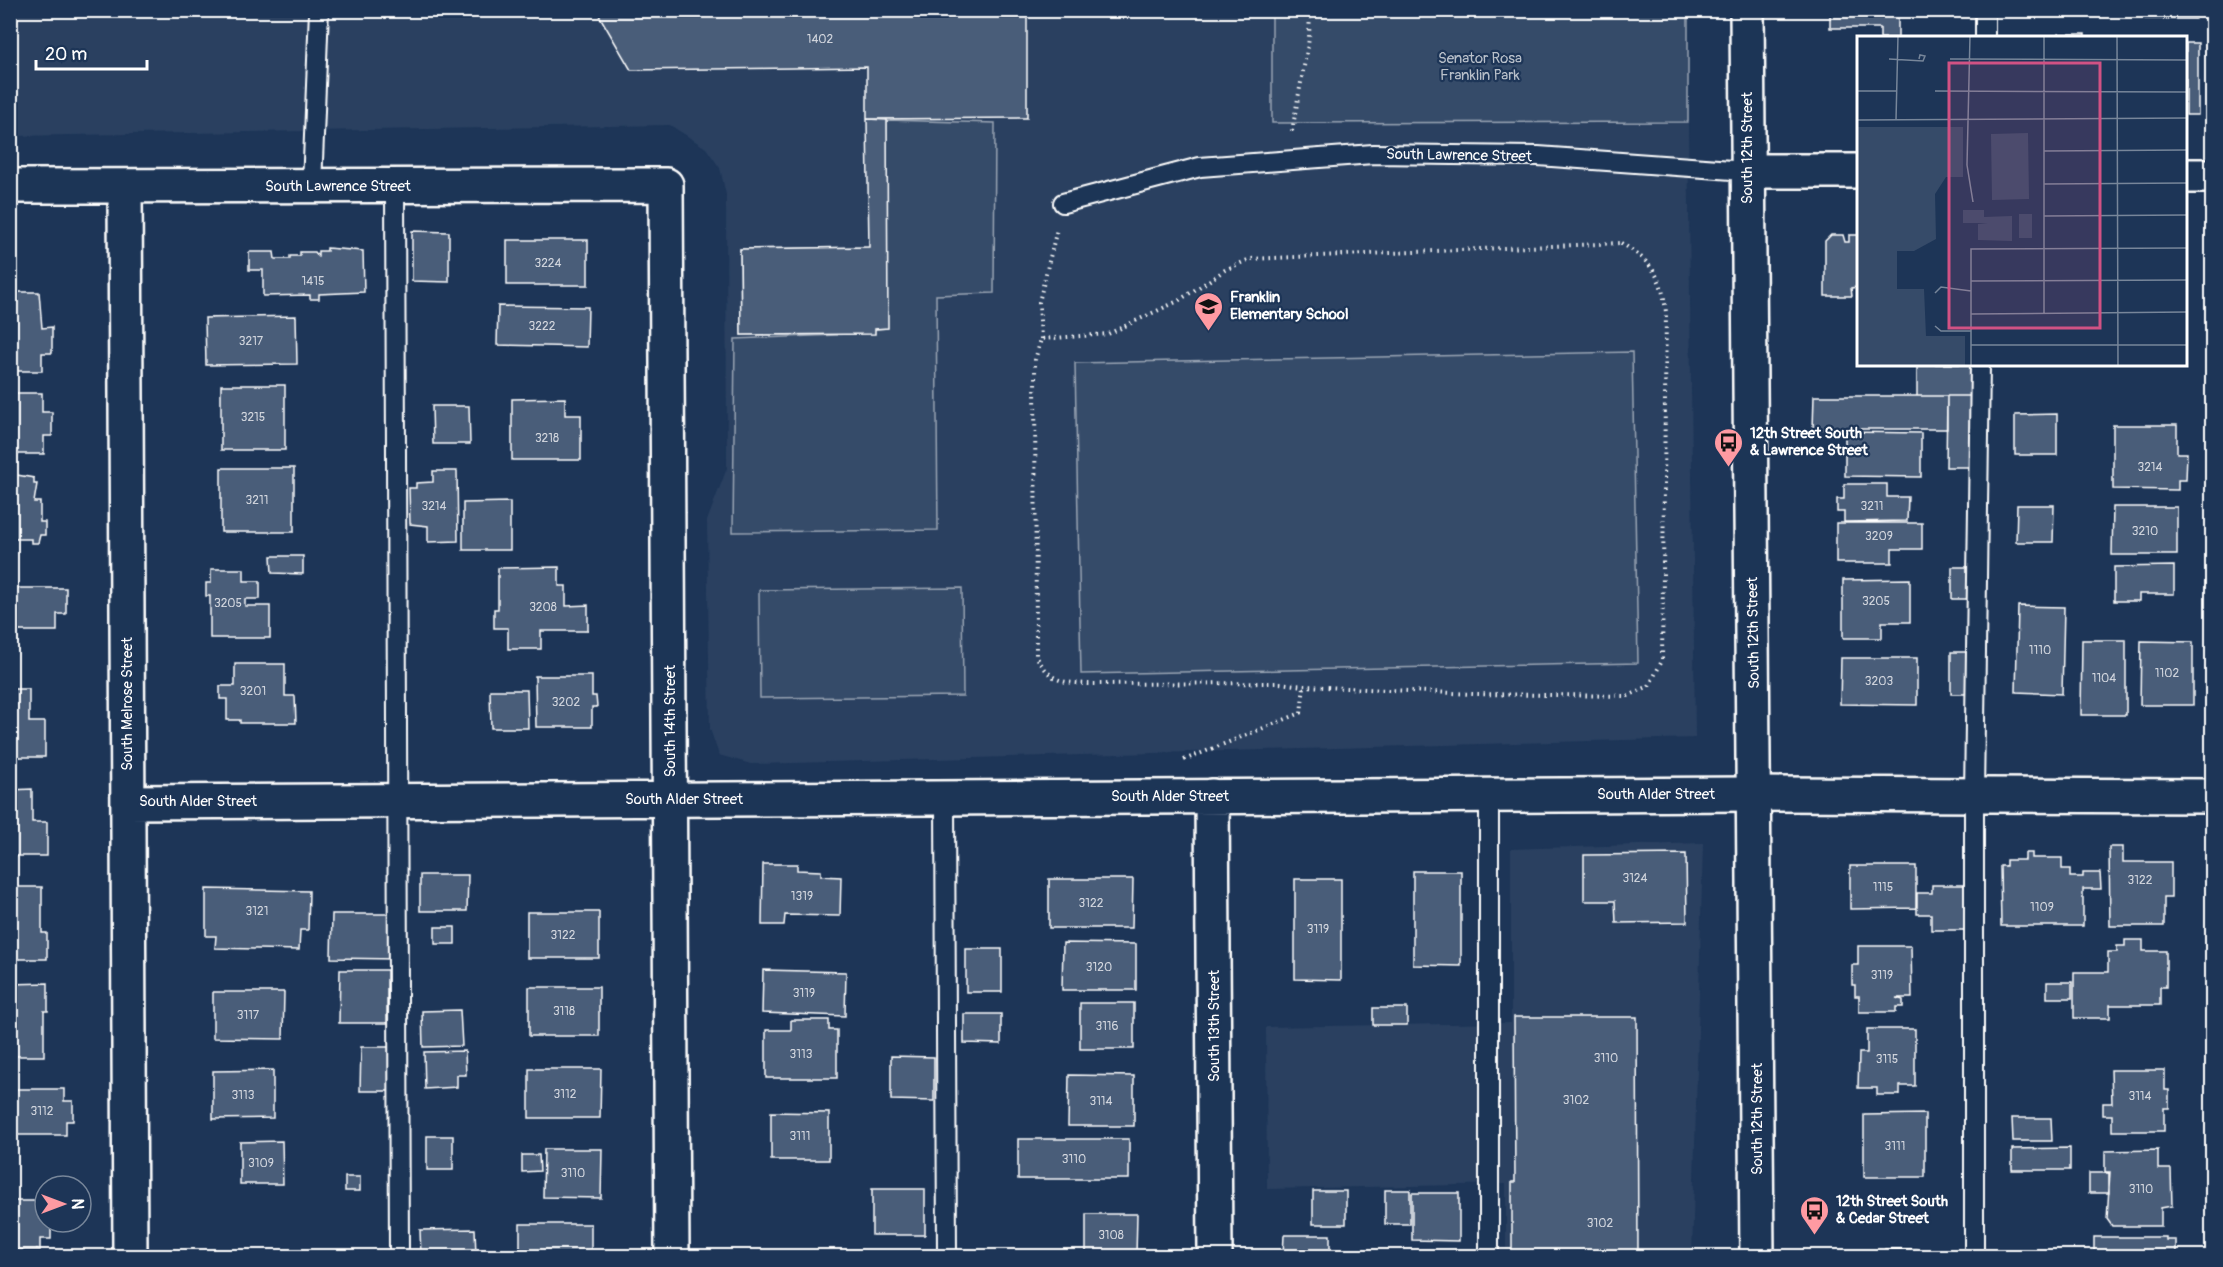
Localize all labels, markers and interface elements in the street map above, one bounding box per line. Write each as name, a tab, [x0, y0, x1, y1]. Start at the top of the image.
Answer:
house number: 1402	[807, 32, 834, 47]
scale bar	[36, 33, 147, 71]
inset map	[1857, 36, 2187, 366]
text: 20 m	[45, 43, 87, 66]
park label: Senator Rosa Franklin Park	[1438, 49, 1522, 85]
street label: South 12th Street	[1738, 91, 1757, 204]
street label: South Lawrence Street	[1386, 145, 1533, 166]
street label: South Lawrence Street	[265, 177, 412, 196]
house number: 3224	[534, 256, 562, 271]
house number: 1415	[302, 274, 324, 289]
place label: Franklin Elementary School	[1230, 288, 1349, 324]
school or university icon: Franklin Elementary School	[1193, 290, 1225, 332]
house number: 3222	[529, 319, 556, 334]
house number: 3217	[239, 334, 264, 349]
house number: 3215	[241, 410, 265, 425]
place label: 12th Street South & Lawrence Street	[1750, 424, 1869, 460]
bus stop icon: 12th Street South & Lawrence Street	[1713, 426, 1745, 468]
house number: 3218	[535, 431, 559, 446]
house number: 3214	[2137, 460, 2163, 475]
house number: 3211	[246, 493, 268, 508]
house number: 3214	[421, 499, 447, 514]
house number: 3211	[1861, 499, 1883, 514]
house number: 3210	[2132, 524, 2158, 539]
house number: 3209	[1865, 529, 1893, 544]
street label: South 12th Street	[1743, 576, 1764, 689]
house number: 3205	[1862, 594, 1890, 609]
house number: 3205	[214, 596, 242, 611]
house number: 3208	[529, 600, 557, 615]
street label: South Melrose Street	[118, 636, 137, 771]
house number: 1110	[2029, 643, 2051, 658]
street label: South 14th Street	[661, 664, 680, 777]
house number: 1102	[2155, 666, 2179, 681]
house number: 1104	[2092, 671, 2116, 686]
house number: 3203	[1865, 674, 1893, 689]
house number: 3201	[240, 684, 266, 699]
house number: 3202	[552, 695, 580, 710]
street label: South Alder Street	[1597, 785, 1716, 804]
street label: South Alder Street	[1111, 787, 1230, 806]
street label: South Alder Street	[625, 790, 744, 809]
street label: South Alder Street	[139, 792, 258, 811]
house number: 3124	[1622, 871, 1648, 886]
house number: 3122	[2128, 873, 2153, 888]
house number: 1115	[1873, 880, 1893, 895]
house number: 1319	[791, 889, 813, 904]
house number: 3122	[1079, 896, 1104, 911]
house number: 1109	[2030, 900, 2054, 915]
house number: 3121	[246, 904, 268, 919]
house number: 3119	[1307, 922, 1329, 937]
house number: 3122	[551, 928, 576, 943]
house number: 3120	[1086, 960, 1112, 975]
house number: 3119	[1871, 968, 1893, 983]
street label: South 13th Street	[1205, 969, 1224, 1082]
house number: 3119	[793, 986, 815, 1001]
house number: 3118	[553, 1004, 575, 1019]
house number: 3117	[237, 1008, 260, 1023]
house number: 3116	[1095, 1019, 1119, 1034]
house number: 3113	[790, 1047, 813, 1062]
house number: 3110	[1594, 1051, 1618, 1066]
house number: 3115	[1876, 1052, 1898, 1067]
street label: South 12th Street	[1748, 1062, 1767, 1175]
house number: 3112	[554, 1087, 577, 1102]
house number: 3113	[232, 1088, 255, 1103]
house number: 3114	[2128, 1089, 2152, 1104]
house number: 3102	[1563, 1093, 1589, 1108]
house number: 3114	[1089, 1094, 1113, 1109]
house number: 3112	[31, 1104, 54, 1119]
house number: 3111	[790, 1129, 810, 1144]
house number: 3111	[1885, 1139, 1905, 1154]
house number: 3110	[1062, 1152, 1086, 1167]
house number: 3109	[248, 1156, 274, 1171]
house number: 3110	[561, 1166, 585, 1181]
north arrow	[33, 1174, 93, 1234]
house number: 3110	[2129, 1182, 2153, 1197]
place label: 12th Street South & Cedar Street	[1836, 1192, 1948, 1228]
bus stop icon: 12th Street South & Cedar Street	[1799, 1194, 1831, 1236]
text: N	[67, 1199, 87, 1210]
house number: 3102	[1587, 1216, 1613, 1231]
house number: 3108	[1098, 1228, 1124, 1243]

